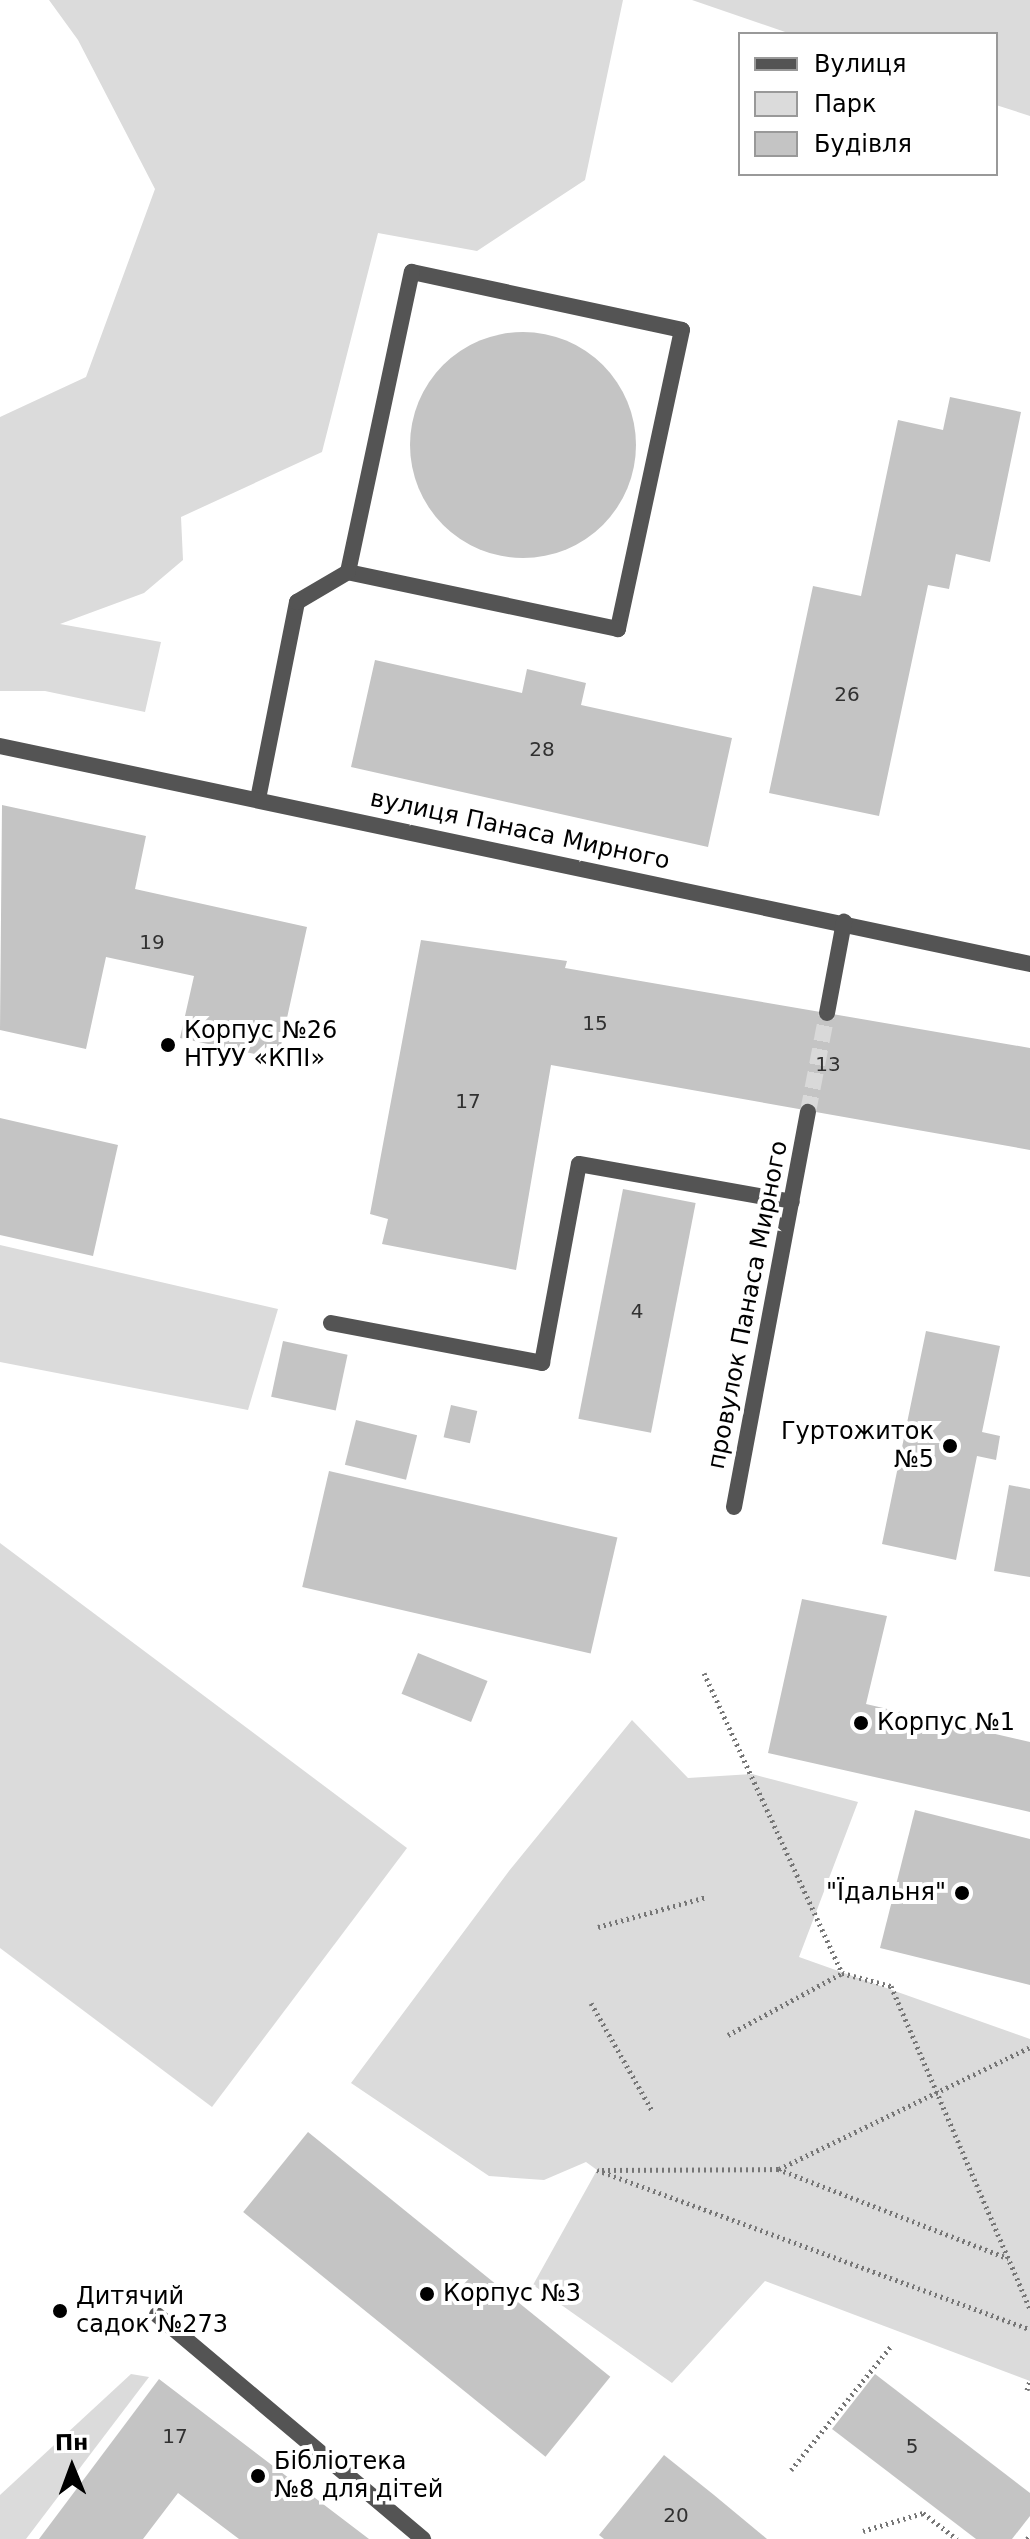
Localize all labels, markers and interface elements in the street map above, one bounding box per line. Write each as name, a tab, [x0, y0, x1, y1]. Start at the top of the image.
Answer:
legend	[738, 32, 998, 176]
text: Вулиця	[814, 50, 906, 78]
text: Парк	[814, 90, 876, 118]
text: Будівля	[814, 130, 912, 158]
house number: 26	[834, 682, 860, 706]
house number: 28	[529, 737, 555, 761]
street label: вулиця Панаса Мирного	[368, 784, 672, 876]
house number: 19	[139, 930, 165, 954]
house number: 15	[582, 1011, 608, 1035]
place label: Корпус №26 НТУУ «КПІ»	[184, 1017, 337, 1073]
marker: Корпус №26 НТУУ «КПІ»	[159, 1036, 177, 1054]
house number: 13	[815, 1052, 841, 1076]
house number: 17	[455, 1089, 481, 1113]
street label: провулок Панаса Мирного	[702, 1138, 794, 1472]
house number: 4	[631, 1299, 643, 1323]
place label: Гуртожиток №5	[781, 1418, 934, 1474]
marker: Гуртожиток №5	[941, 1437, 959, 1455]
place label: Корпус №1	[877, 1709, 1015, 1737]
marker: Корпус №1	[852, 1714, 870, 1732]
place label: "Їдальня"	[826, 1879, 946, 1907]
marker: "Їдальня"	[953, 1884, 971, 1902]
place label: Корпус №3	[443, 2280, 581, 2308]
place label: Дитячий садок №273	[76, 2283, 228, 2339]
marker: Корпус №3	[418, 2285, 436, 2303]
marker: Дитячий садок №273	[51, 2302, 69, 2320]
house number: 17	[162, 2424, 188, 2448]
north arrow	[32, 2427, 112, 2507]
text: Пн	[55, 2430, 89, 2455]
house number: 5	[906, 2434, 918, 2458]
place label: Бібліотека №8 для дітей	[274, 2448, 443, 2504]
marker: Бібліотека №8 для дітей	[249, 2467, 267, 2485]
house number: 20	[663, 2503, 689, 2527]

